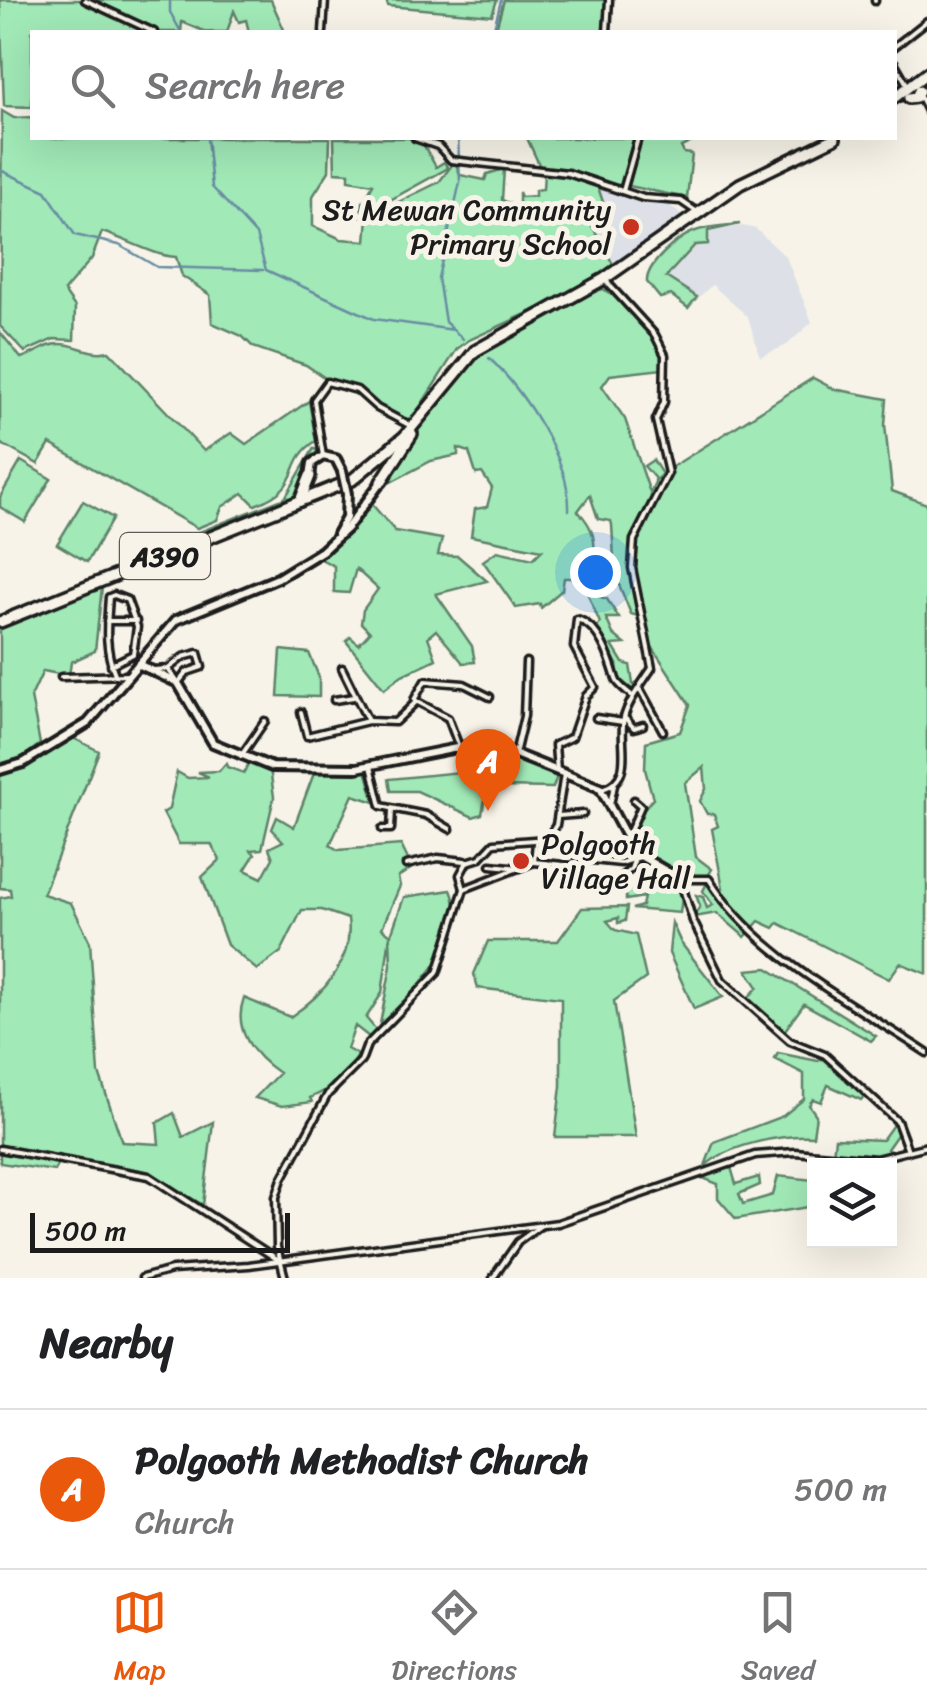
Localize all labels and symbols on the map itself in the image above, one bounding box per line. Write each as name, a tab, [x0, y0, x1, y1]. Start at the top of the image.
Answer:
place label: St Mewan Community Primary School	[322, 183, 612, 271]
marker: St Mewan Community Primary School	[620, 216, 642, 238]
road number: A390	[120, 533, 210, 579]
your location	[570, 547, 621, 598]
pin: A	[456, 728, 520, 811]
place label: Polgooth Village Hall	[541, 817, 692, 905]
marker: Polgooth Village Hall	[510, 850, 532, 872]
scale bar	[30, 1208, 290, 1252]

